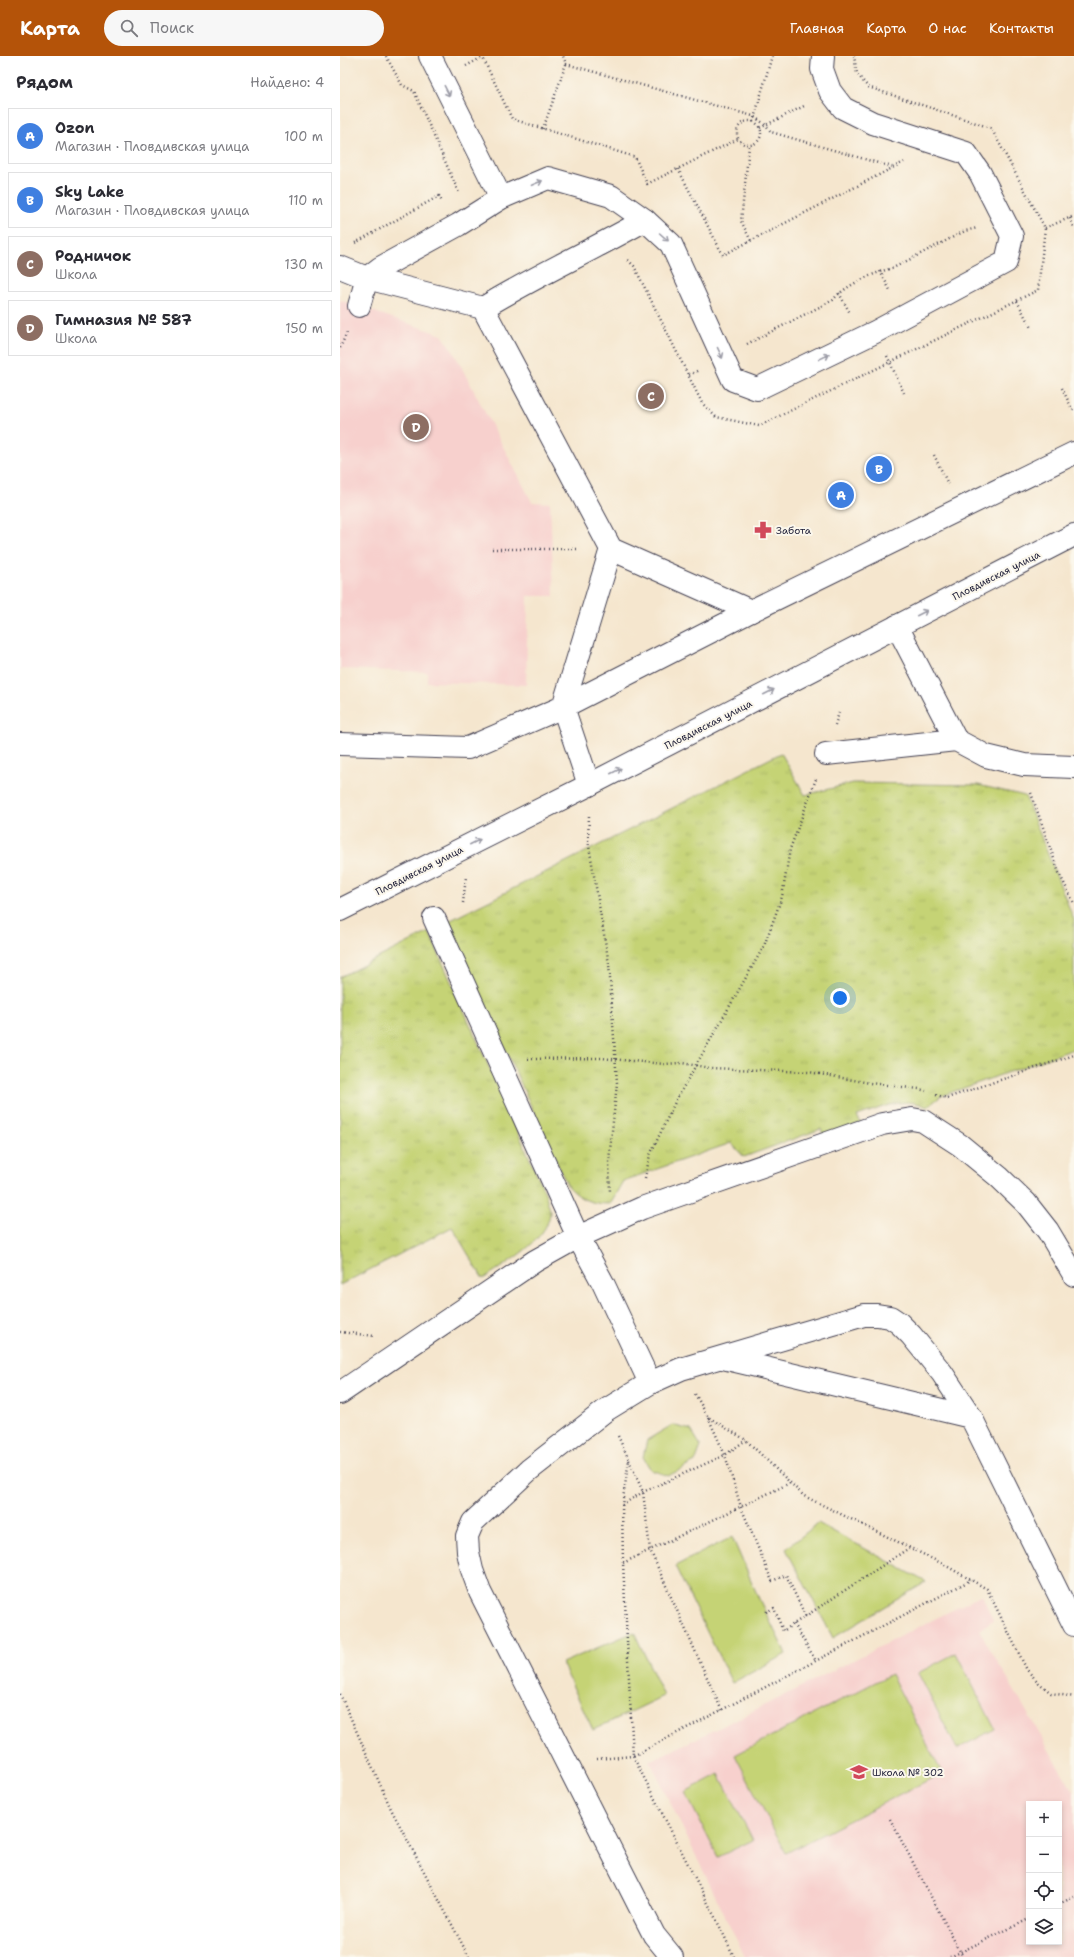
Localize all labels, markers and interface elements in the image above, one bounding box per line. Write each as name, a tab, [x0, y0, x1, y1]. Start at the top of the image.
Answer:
search box	[104, 10, 384, 46]
text: Карта	[20, 16, 80, 41]
icon: search	[118, 17, 140, 39]
text: Поиск	[150, 18, 194, 38]
text: Главная	[790, 19, 844, 37]
text: Карта	[866, 19, 906, 37]
text: О нас	[928, 19, 967, 37]
text: Контакты	[989, 19, 1054, 37]
text: Рядом	[16, 71, 73, 93]
text: Найдено: 4	[250, 74, 324, 91]
one-way arrow	[444, 85, 452, 97]
text: Ozon	[55, 118, 95, 138]
text: A	[25, 128, 35, 145]
text: 100 m	[284, 128, 323, 145]
text: Магазин · Пловдивская улица	[55, 138, 249, 155]
one-way arrow	[531, 179, 543, 186]
text: Sky Lake	[55, 182, 124, 202]
text: B	[26, 192, 34, 209]
text: 110 m	[288, 192, 323, 209]
text: Магазин · Пловдивская улица	[55, 202, 249, 219]
one-way arrow	[658, 232, 668, 241]
text: Родничок	[55, 246, 131, 266]
text: C	[26, 256, 34, 273]
text: 130 m	[285, 256, 323, 273]
text: Школа	[55, 266, 97, 283]
text: Гимназия № 587	[55, 310, 192, 330]
text: D	[25, 320, 35, 337]
text: 150 m	[285, 320, 323, 337]
text: Школа	[55, 330, 97, 347]
one-way arrow	[717, 347, 725, 359]
one-way arrow	[818, 352, 830, 360]
pin: C	[638, 381, 664, 411]
pin: D	[403, 412, 429, 442]
pin: B	[866, 454, 892, 484]
pin: A	[828, 480, 854, 510]
pharmacy icon: Забота	[753, 520, 773, 540]
place label: Забота	[776, 524, 812, 537]
street label: Пловдивская улица	[950, 547, 1043, 603]
one-way arrow	[915, 609, 927, 617]
one-way arrow	[763, 688, 775, 695]
street label: Пловдивская улица	[662, 696, 755, 752]
one-way arrow	[610, 767, 622, 774]
one-way arrow	[469, 838, 481, 845]
street label: Пловдивская улица	[373, 842, 466, 898]
your location	[830, 988, 850, 1008]
school or university icon: Школа № 302	[849, 1762, 869, 1782]
place label: Школа № 302	[872, 1766, 944, 1779]
map controls	[1026, 1801, 1062, 1945]
button: +	[1026, 1801, 1062, 1837]
button: −	[1026, 1837, 1062, 1873]
button: locate	[1026, 1873, 1062, 1909]
button: layers	[1026, 1909, 1062, 1945]

